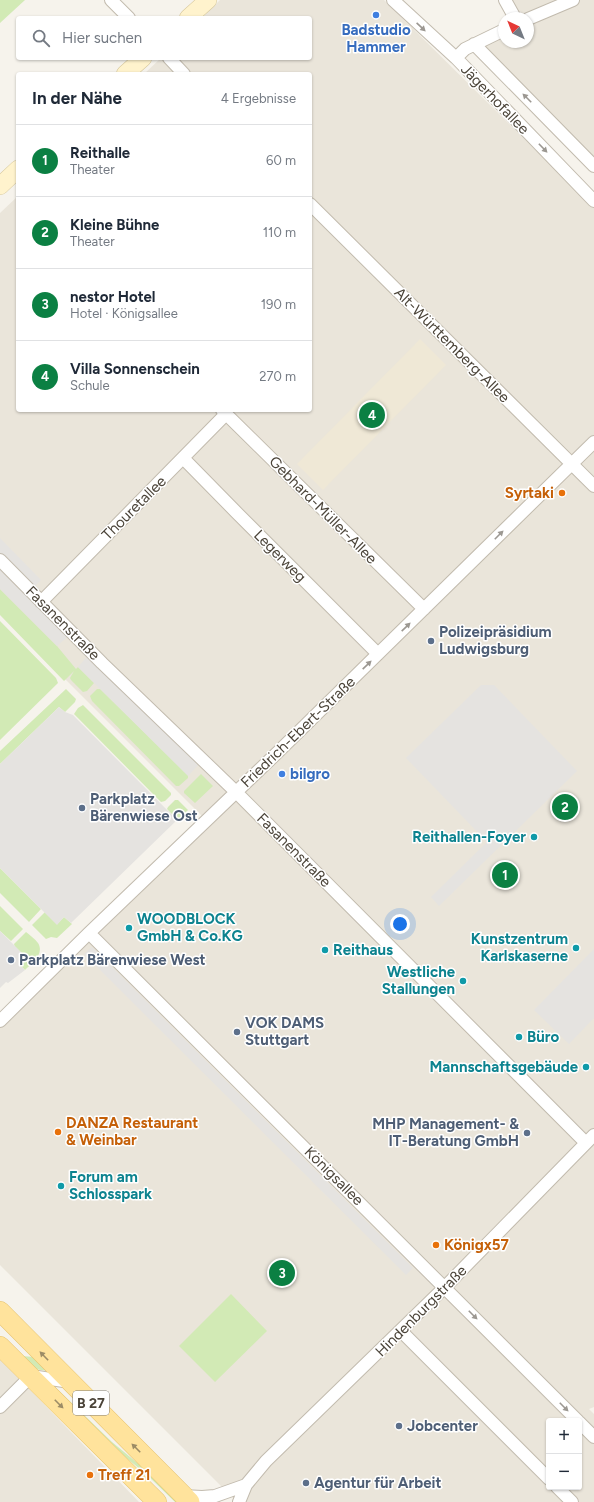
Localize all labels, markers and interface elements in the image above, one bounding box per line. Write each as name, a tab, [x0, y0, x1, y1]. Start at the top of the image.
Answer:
marker: Badstudio Hammer	[371, 10, 381, 20]
north arrow	[498, 12, 534, 48]
search box	[16, 16, 312, 60]
place label: Badstudio Hammer	[341, 21, 411, 56]
one-way arrow	[416, 22, 426, 31]
icon: search	[30, 27, 52, 49]
text: Hier suchen	[62, 29, 142, 47]
street label: Jägerhofallee	[457, 60, 533, 138]
text: In der Nähe	[32, 88, 122, 108]
text: 4 Ergebnisse	[221, 91, 296, 106]
one-way arrow	[522, 93, 532, 103]
one-way arrow	[538, 143, 547, 153]
text: Reithalle	[70, 144, 130, 162]
text: 1	[42, 153, 48, 168]
text: 60 m	[266, 153, 296, 168]
text: Theater	[70, 162, 115, 177]
text: Kleine Bühne	[70, 216, 159, 234]
text: 2	[41, 225, 49, 240]
text: 110 m	[263, 225, 296, 240]
text: Theater	[70, 234, 115, 249]
street label: Alt-Württemberg-Allee	[391, 284, 513, 406]
text: nestor Hotel	[70, 288, 156, 306]
text: 3	[41, 297, 49, 312]
text: 190 m	[261, 297, 296, 312]
text: Hotel · Königsallee	[70, 306, 178, 321]
text: Villa Sonnenschein	[70, 360, 200, 378]
text: 4	[41, 369, 49, 384]
text: 270 m	[259, 369, 296, 384]
text: Schule	[70, 378, 109, 393]
pin: 4	[359, 400, 385, 430]
street label: Gebhard-Müller-Allee	[265, 452, 381, 568]
street label: Thouretallee	[98, 472, 170, 544]
place label: Syrtaki	[505, 484, 554, 502]
marker: Syrtaki	[557, 488, 567, 498]
street label: Legerweg	[250, 526, 310, 586]
one-way arrow	[494, 530, 504, 540]
street label: Fasanenstraße	[22, 582, 104, 664]
one-way arrow	[401, 622, 411, 632]
place label: Polizeipräsidium Ludwigsburg	[439, 623, 552, 658]
marker: Polizeipräsidium Ludwigsburg	[426, 636, 436, 646]
one-way arrow	[362, 660, 372, 670]
street label: Friedrich-Ebert-Straße	[237, 673, 359, 791]
place label: bilgro	[290, 765, 330, 783]
marker: bilgro	[277, 769, 287, 779]
place label: Parkplatz Bärenwiese Ost	[90, 790, 198, 825]
pin: 2	[552, 792, 578, 822]
marker: Parkplatz Bärenwiese Ost	[77, 803, 87, 813]
street label: Fasanenstraße	[253, 809, 335, 891]
place label: Reithallen-Foyer	[412, 828, 526, 846]
marker: Reithallen-Foyer	[529, 832, 539, 842]
pin: 1	[492, 860, 518, 890]
place label: WOODBLOCK GmbH & Co.KG	[137, 910, 243, 945]
your location	[390, 914, 410, 934]
marker: WOODBLOCK GmbH & Co.KG	[124, 923, 134, 933]
place label: Kunstzentrum Karlskaserne	[471, 930, 569, 965]
place label: Reithaus	[333, 941, 393, 959]
marker: Kunstzentrum Karlskaserne	[571, 943, 581, 953]
marker: Reithaus	[320, 945, 330, 955]
place label: Parkplatz Bärenwiese West	[19, 951, 206, 969]
marker: Parkplatz Bärenwiese West	[6, 955, 16, 965]
place label: Westliche Stallungen	[382, 963, 456, 998]
marker: Westliche Stallungen	[458, 976, 468, 986]
place label: VOK DAMS Stuttgart	[245, 1014, 324, 1049]
marker: VOK DAMS Stuttgart	[232, 1027, 242, 1037]
place label: Büro	[527, 1028, 559, 1046]
marker: Büro	[514, 1032, 524, 1042]
place label: Mannschaftsgebäude	[430, 1058, 579, 1076]
marker: Mannschaftsgebäude	[581, 1062, 591, 1072]
place label: DANZA Restaurant & Weinbar	[66, 1114, 198, 1149]
place label: MHP Management- & IT-Beratung GmbH	[372, 1115, 519, 1150]
marker: DANZA Restaurant & Weinbar	[53, 1127, 63, 1137]
marker: MHP Management- & IT-Beratung GmbH	[522, 1128, 532, 1138]
street label: Königsallee	[301, 1143, 367, 1209]
place label: Forum am Schlosspark	[69, 1168, 152, 1203]
marker: Forum am Schlosspark	[56, 1181, 66, 1191]
place label: Königx57	[444, 1236, 509, 1254]
marker: Königx57	[431, 1240, 441, 1250]
pin: 3	[269, 1258, 295, 1288]
street label: Hindenburgstraße	[372, 1262, 470, 1360]
one-way arrow	[468, 1310, 478, 1320]
one-way arrow	[40, 1351, 49, 1361]
road number: B 27	[73, 1391, 109, 1415]
one-way arrow	[54, 1399, 63, 1409]
one-way arrow	[559, 1402, 569, 1412]
place label: Jobcenter	[407, 1417, 478, 1435]
map controls	[546, 1418, 582, 1490]
button: +	[546, 1418, 582, 1454]
marker: Jobcenter	[394, 1421, 404, 1431]
one-way arrow	[131, 1443, 141, 1453]
button: −	[546, 1454, 582, 1490]
place label: Treff 21	[98, 1466, 151, 1484]
marker: Treff 21	[85, 1470, 95, 1480]
place label: Agentur für Arbeit	[314, 1474, 441, 1492]
marker: Agentur für Arbeit	[301, 1478, 311, 1488]

